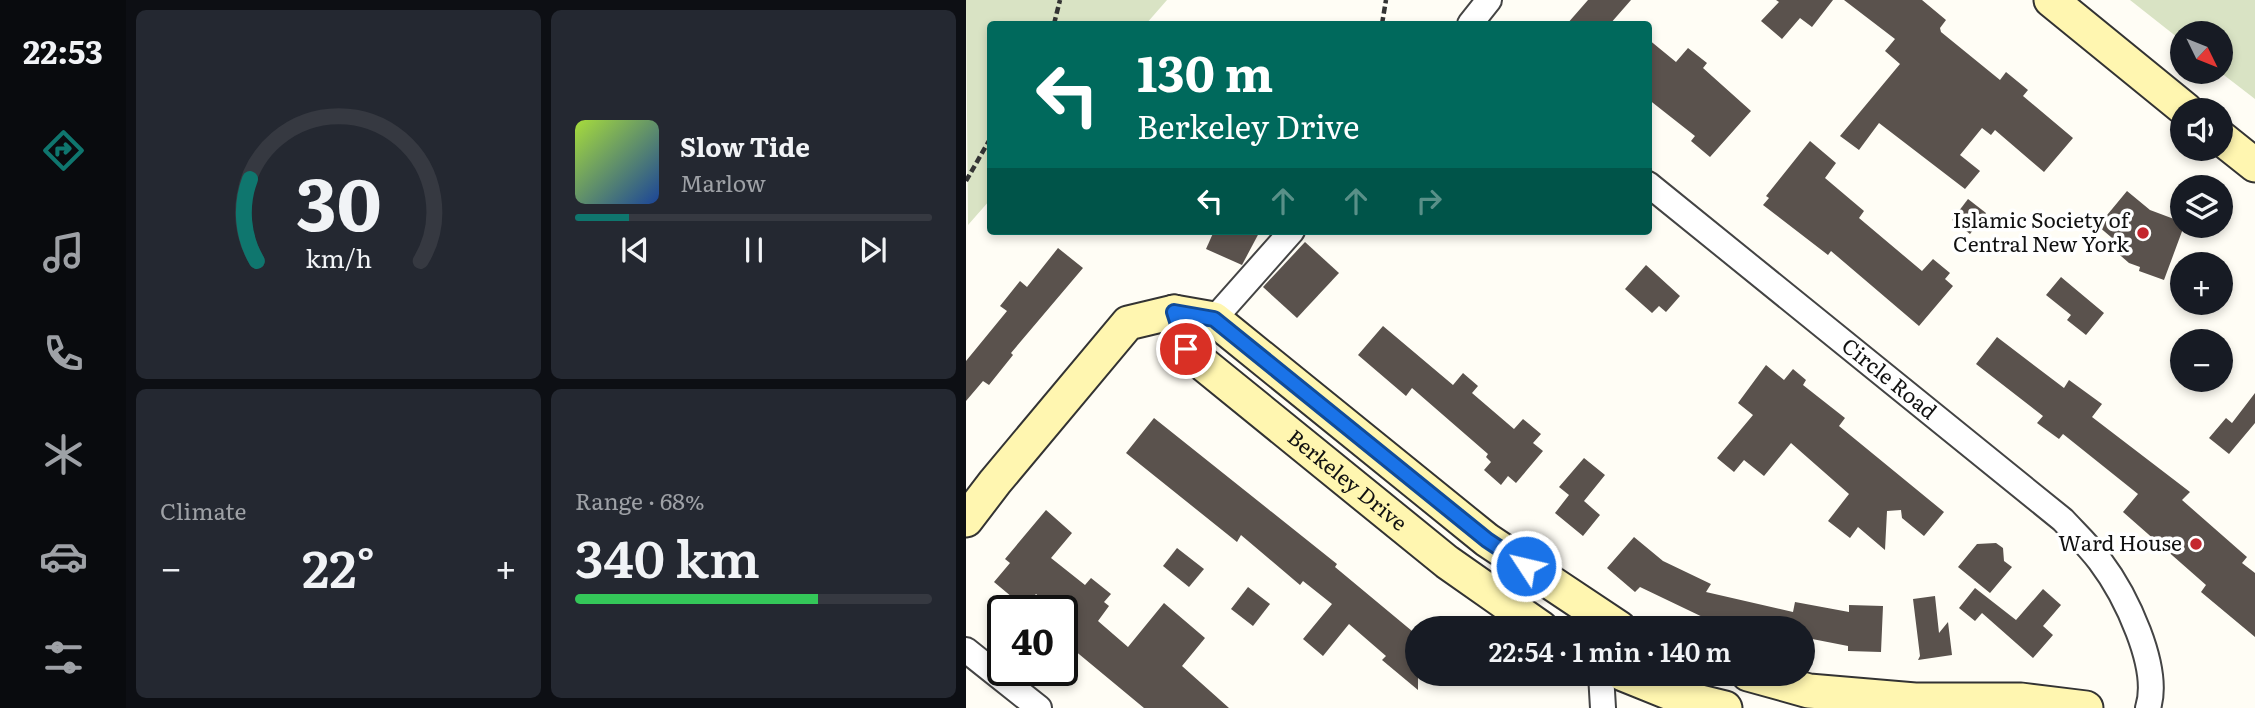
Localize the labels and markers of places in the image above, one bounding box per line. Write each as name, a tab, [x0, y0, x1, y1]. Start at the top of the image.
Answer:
place label: Islamic Society of Central New York	[1953, 203, 2131, 258]
marker: Islamic Society of Central New York	[2135, 225, 2151, 241]
pin	[1156, 319, 1216, 379]
place label: Ward House	[2058, 526, 2182, 557]
marker: Ward House	[2188, 536, 2204, 552]

